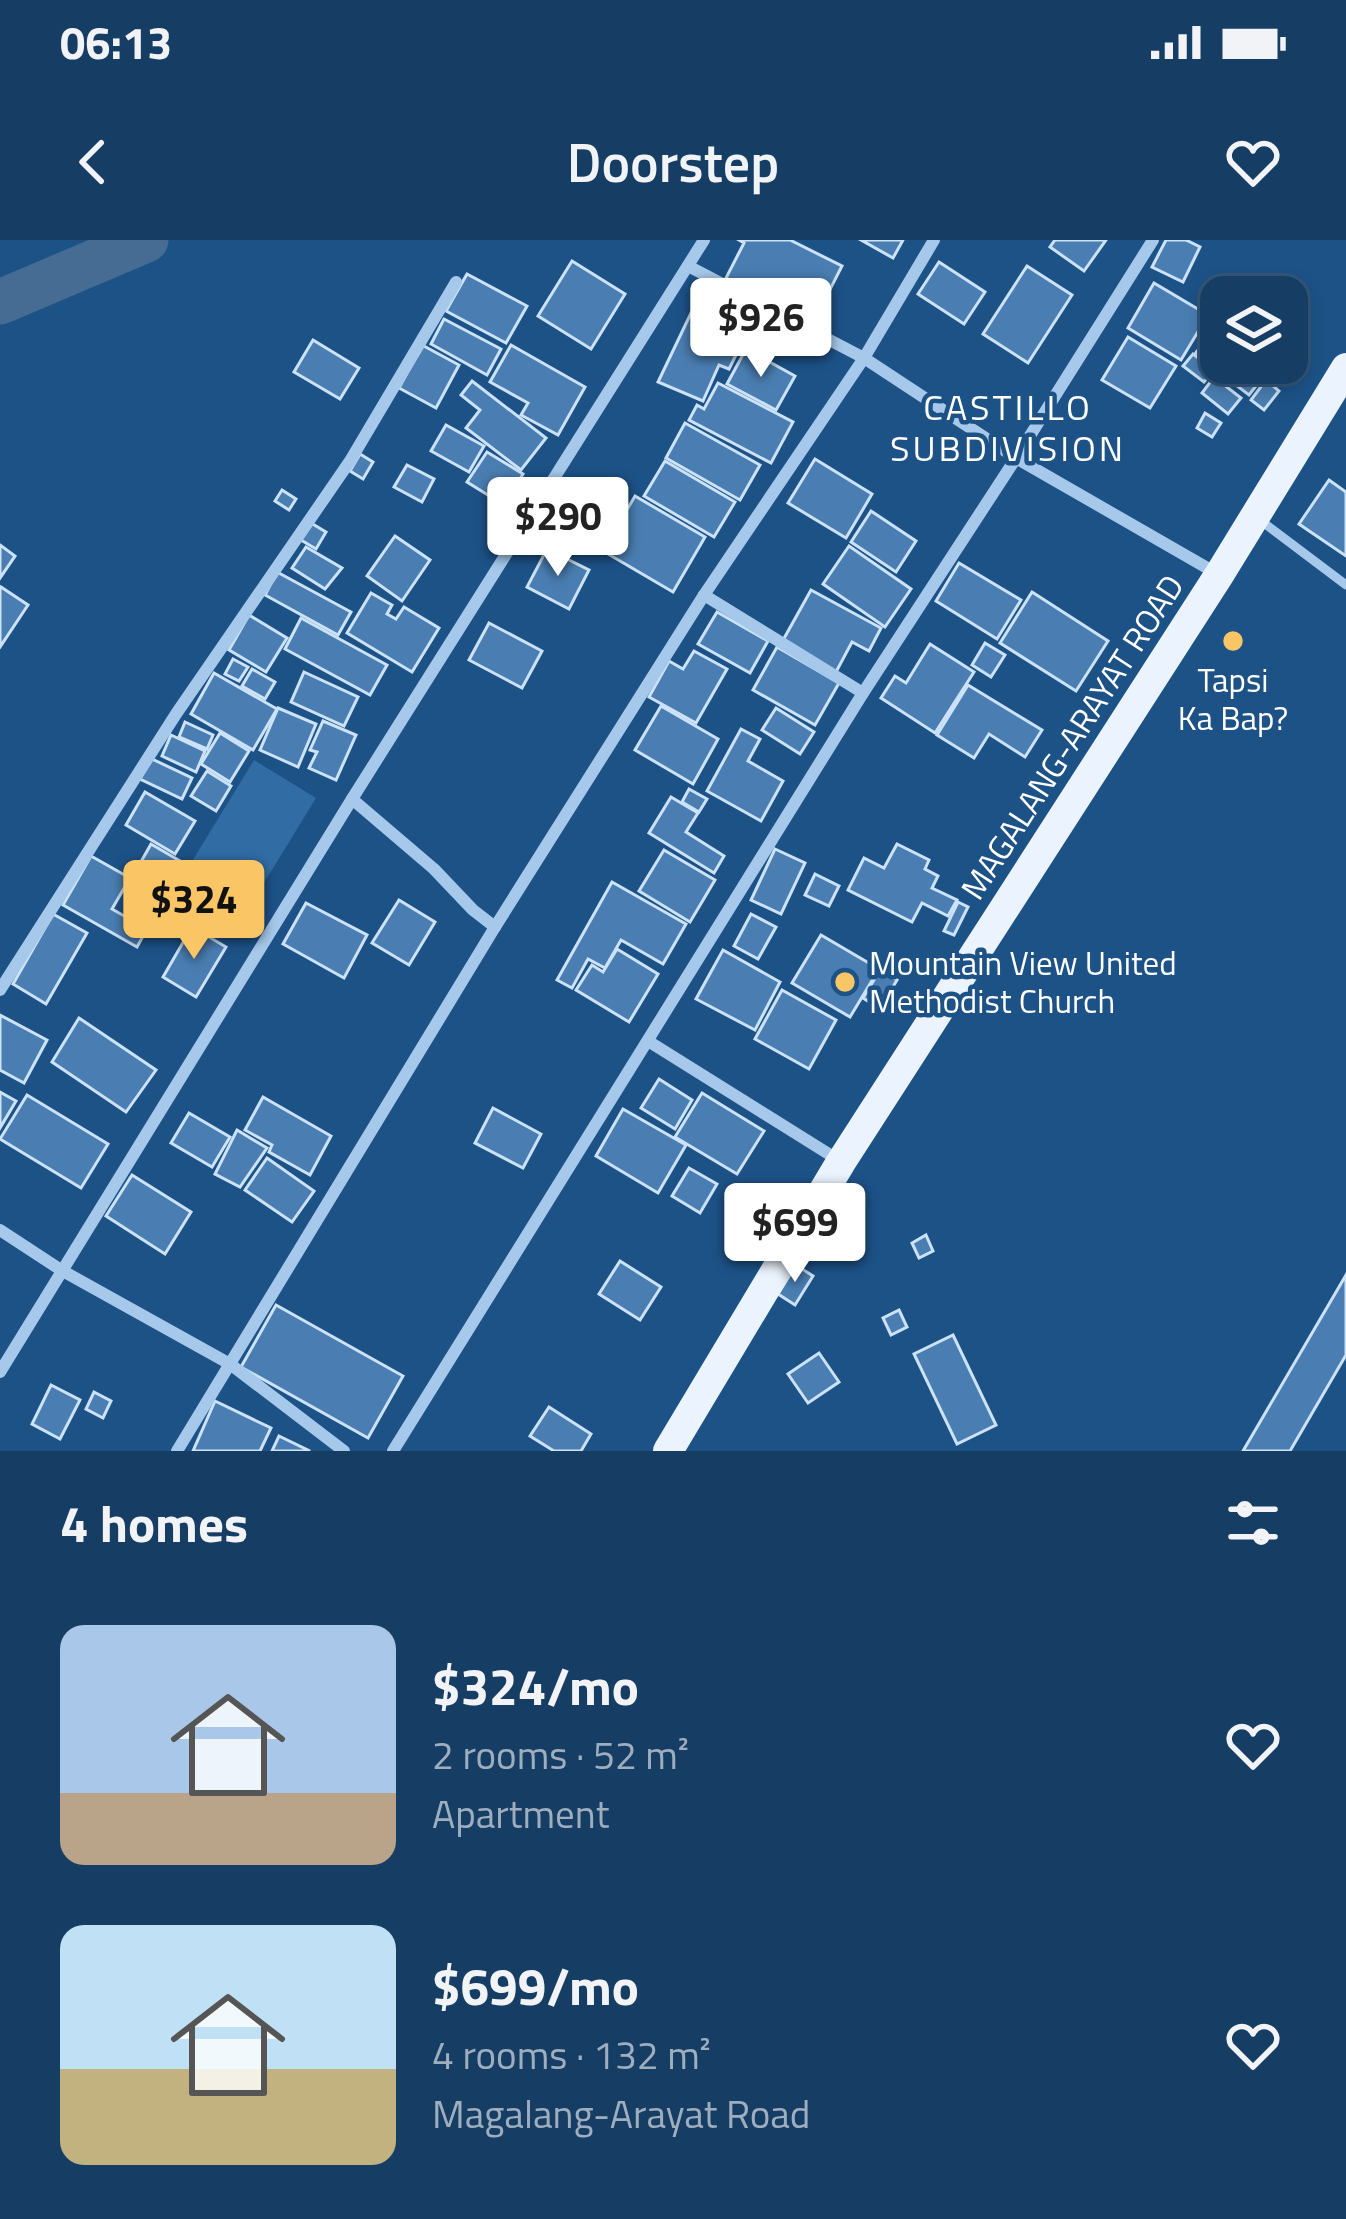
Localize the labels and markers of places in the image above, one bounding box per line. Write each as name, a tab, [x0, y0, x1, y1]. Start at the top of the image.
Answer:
pin: $926	[690, 278, 832, 380]
pin: $290	[487, 477, 629, 579]
marker: Tapsi Ka Bap?	[1220, 628, 1246, 654]
place label: Tapsi Ka Bap?	[1178, 655, 1288, 743]
pin: $324	[123, 860, 265, 962]
place label: Mountain View United Methodist Church	[869, 938, 1177, 1026]
marker: Mountain View United Methodist Church	[832, 969, 858, 995]
pin: $699	[724, 1183, 866, 1285]

